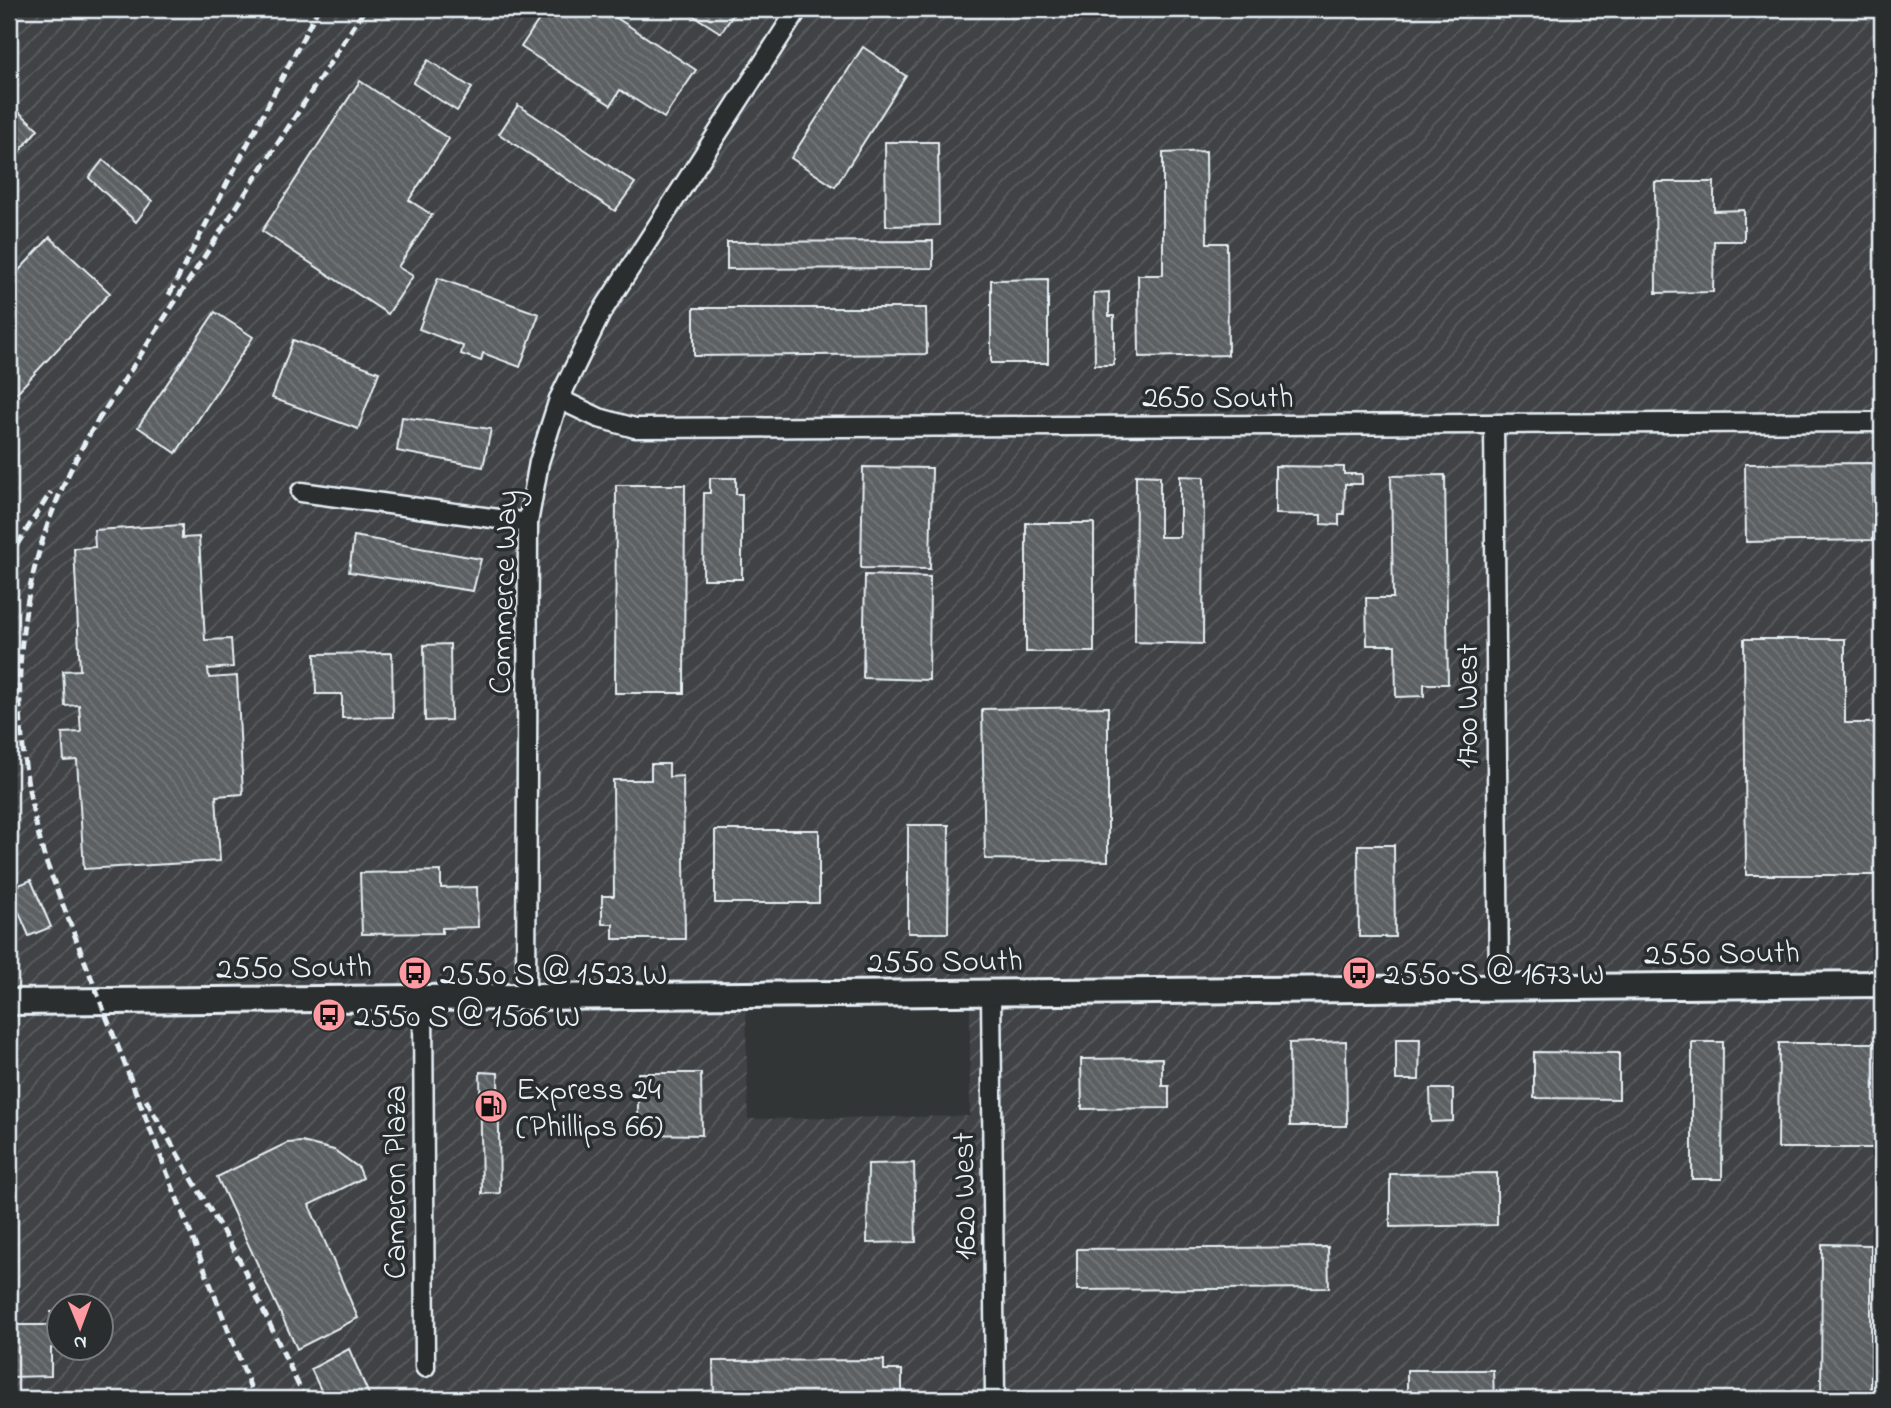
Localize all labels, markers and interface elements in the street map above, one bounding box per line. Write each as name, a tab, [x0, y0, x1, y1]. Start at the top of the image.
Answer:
street label: 2650 South	[1142, 376, 1294, 423]
street label: Commerce Way	[478, 489, 533, 695]
street label: 1700 West	[1446, 643, 1493, 769]
street label: 2550 South	[1644, 931, 1800, 980]
street label: 2550 South	[867, 939, 1023, 988]
street label: 2550 South	[216, 945, 372, 994]
place label: 2550 S @ 1523 W	[440, 953, 667, 1000]
place label: 2550 S @ 1673 W	[1384, 953, 1604, 1000]
bus stop icon: 2550 S @ 1523 W	[396, 954, 434, 992]
bus stop icon: 2550 S @ 1673 W	[1340, 954, 1378, 992]
place label: 2550 S @ 1506 W	[354, 995, 580, 1042]
bus stop icon: 2550 S @ 1506 W	[310, 996, 348, 1034]
place label: Express 24 (Phillips 66)	[516, 1068, 663, 1152]
street label: Cameron Plaza	[374, 1085, 421, 1279]
fuel station icon: Express 24 (Phillips 66)	[472, 1087, 510, 1125]
street label: 1620 West	[942, 1131, 991, 1260]
north arrow	[46, 1292, 116, 1362]
text: N	[73, 1328, 87, 1355]

